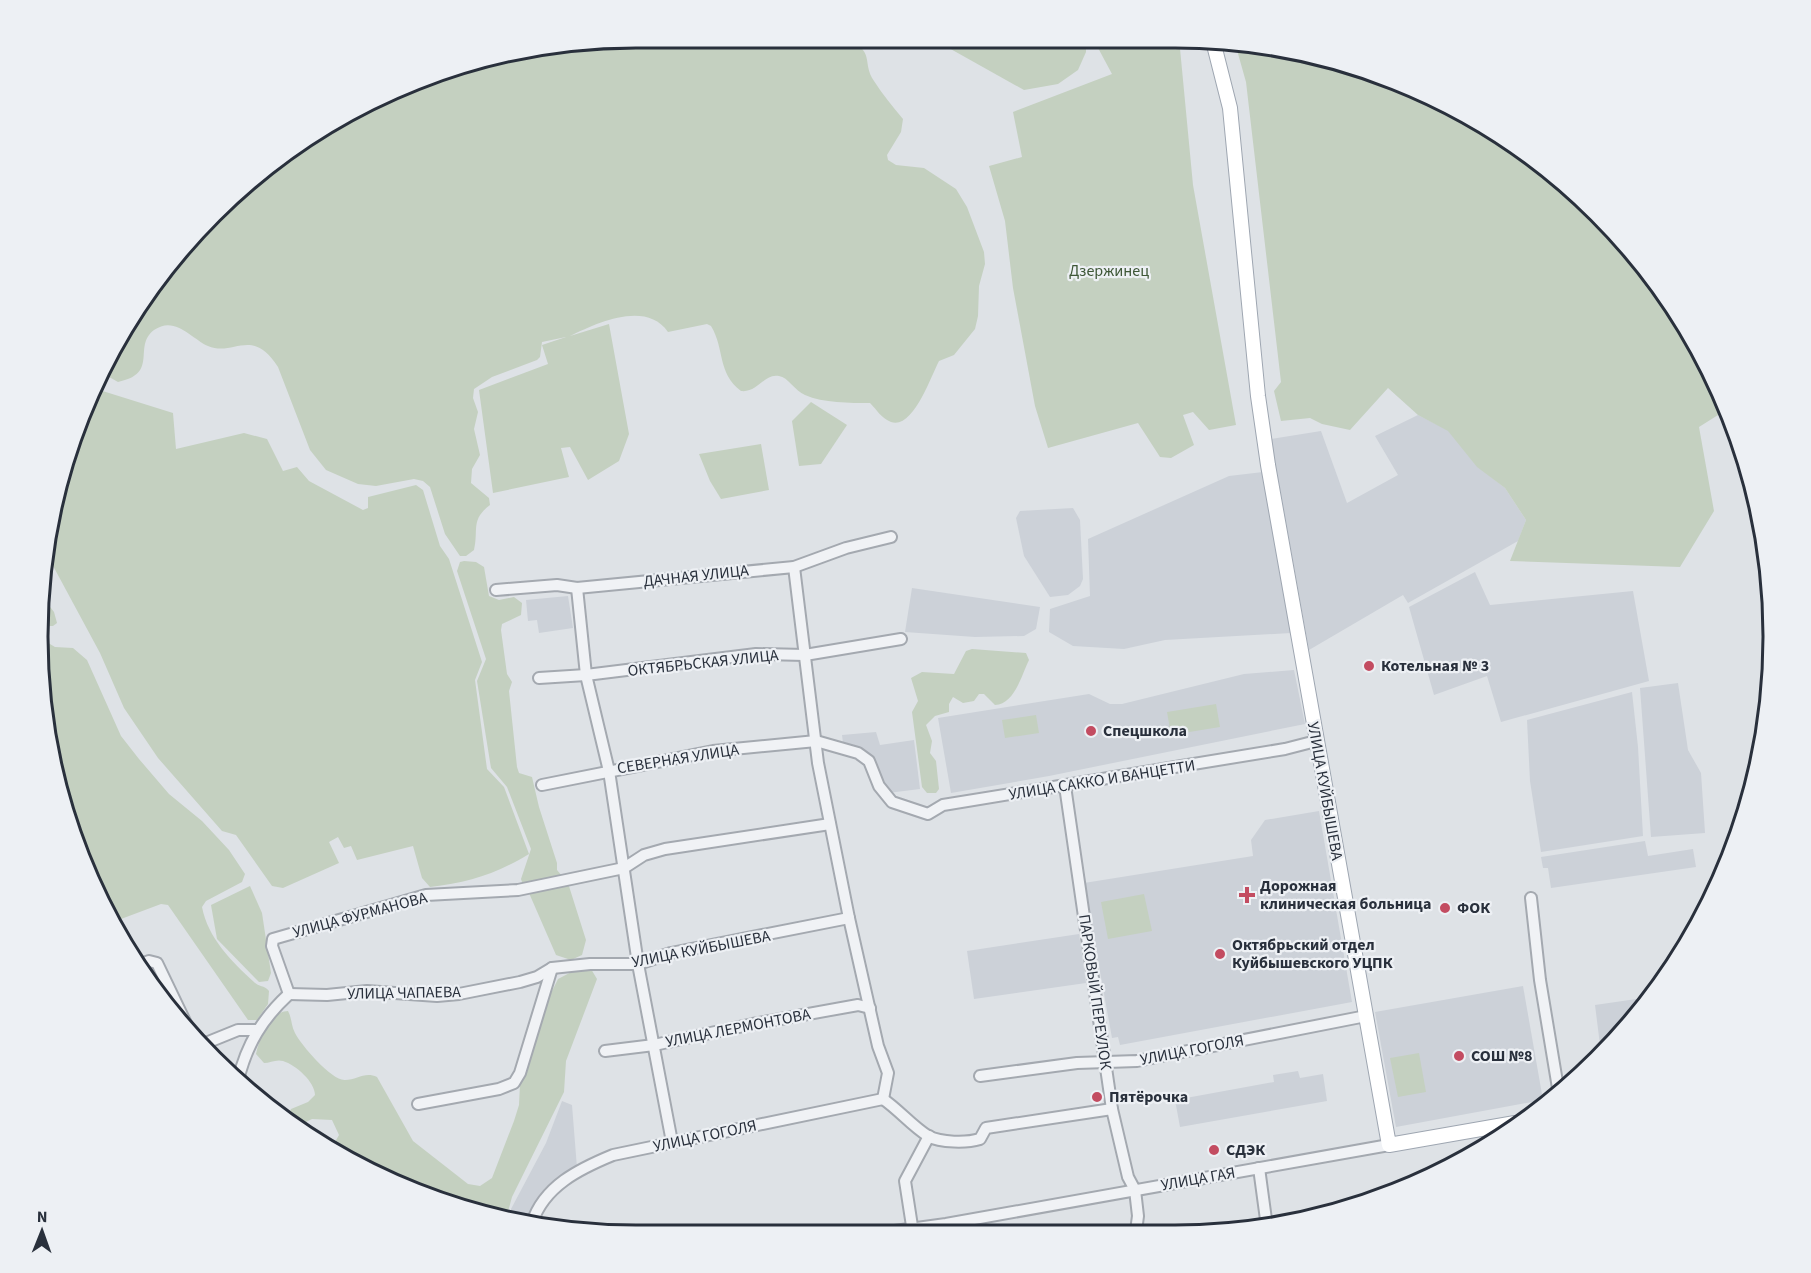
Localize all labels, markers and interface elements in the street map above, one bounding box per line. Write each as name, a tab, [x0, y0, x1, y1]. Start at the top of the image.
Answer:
park label: Дзержинец	[1069, 260, 1149, 282]
street label: ДАЧНАЯ УЛИЦА	[642, 560, 750, 592]
street label: ОКТЯБРЬСКАЯ УЛИЦА	[627, 644, 780, 682]
place label: Котельная № 3	[1381, 655, 1489, 677]
marker: Котельная № 3	[1362, 659, 1376, 673]
place label: Спецшкола	[1103, 720, 1187, 742]
street label: УЛИЦА КУЙБЫШЕВА	[1302, 720, 1348, 862]
marker: Спецшкола	[1084, 724, 1098, 738]
street label: СЕВЕРНАЯ УЛИЦА	[616, 738, 741, 779]
street label: УЛИЦА САККО И ВАНЦЕТТИ	[1007, 754, 1197, 806]
place label: Дорожная клиническая больница	[1260, 875, 1431, 915]
street label: УЛИЦА ФУРМАНОВА	[290, 886, 430, 944]
marker: Дорожная клиническая больница	[1238, 886, 1256, 904]
place label: ФОК	[1457, 897, 1490, 919]
marker: ФОК	[1438, 901, 1452, 915]
street label: ПАРКОВЫЙ ПЕРЕУЛОК	[1073, 913, 1117, 1072]
street label: УЛИЦА КУЙБЫШЕВА	[630, 925, 772, 973]
place label: Октябрьский отдел Куйбышевского УЦПК	[1232, 934, 1393, 974]
marker: Октябрьский отдел Куйбышевского УЦПК	[1213, 947, 1227, 961]
street label: УЛИЦА ЧАПАЕВА	[347, 981, 461, 1005]
street label: УЛИЦА ЛЕРМОНТОВА	[664, 1003, 813, 1053]
street label: УЛИЦА ГОГОЛЯ	[1138, 1029, 1246, 1071]
place label: СОШ №8	[1471, 1045, 1532, 1067]
marker: СОШ №8	[1452, 1049, 1466, 1063]
place label: Пятёрочка	[1109, 1086, 1188, 1108]
marker: Пятёрочка	[1090, 1090, 1104, 1104]
street label: УЛИЦА ГОГОЛЯ	[651, 1114, 759, 1158]
place label: СДЭК	[1226, 1139, 1265, 1161]
marker: СДЭК	[1207, 1143, 1221, 1157]
street label: УЛИЦА ГАЯ	[1159, 1162, 1237, 1196]
north arrow	[12, 1201, 72, 1261]
text: N	[37, 1206, 48, 1228]

